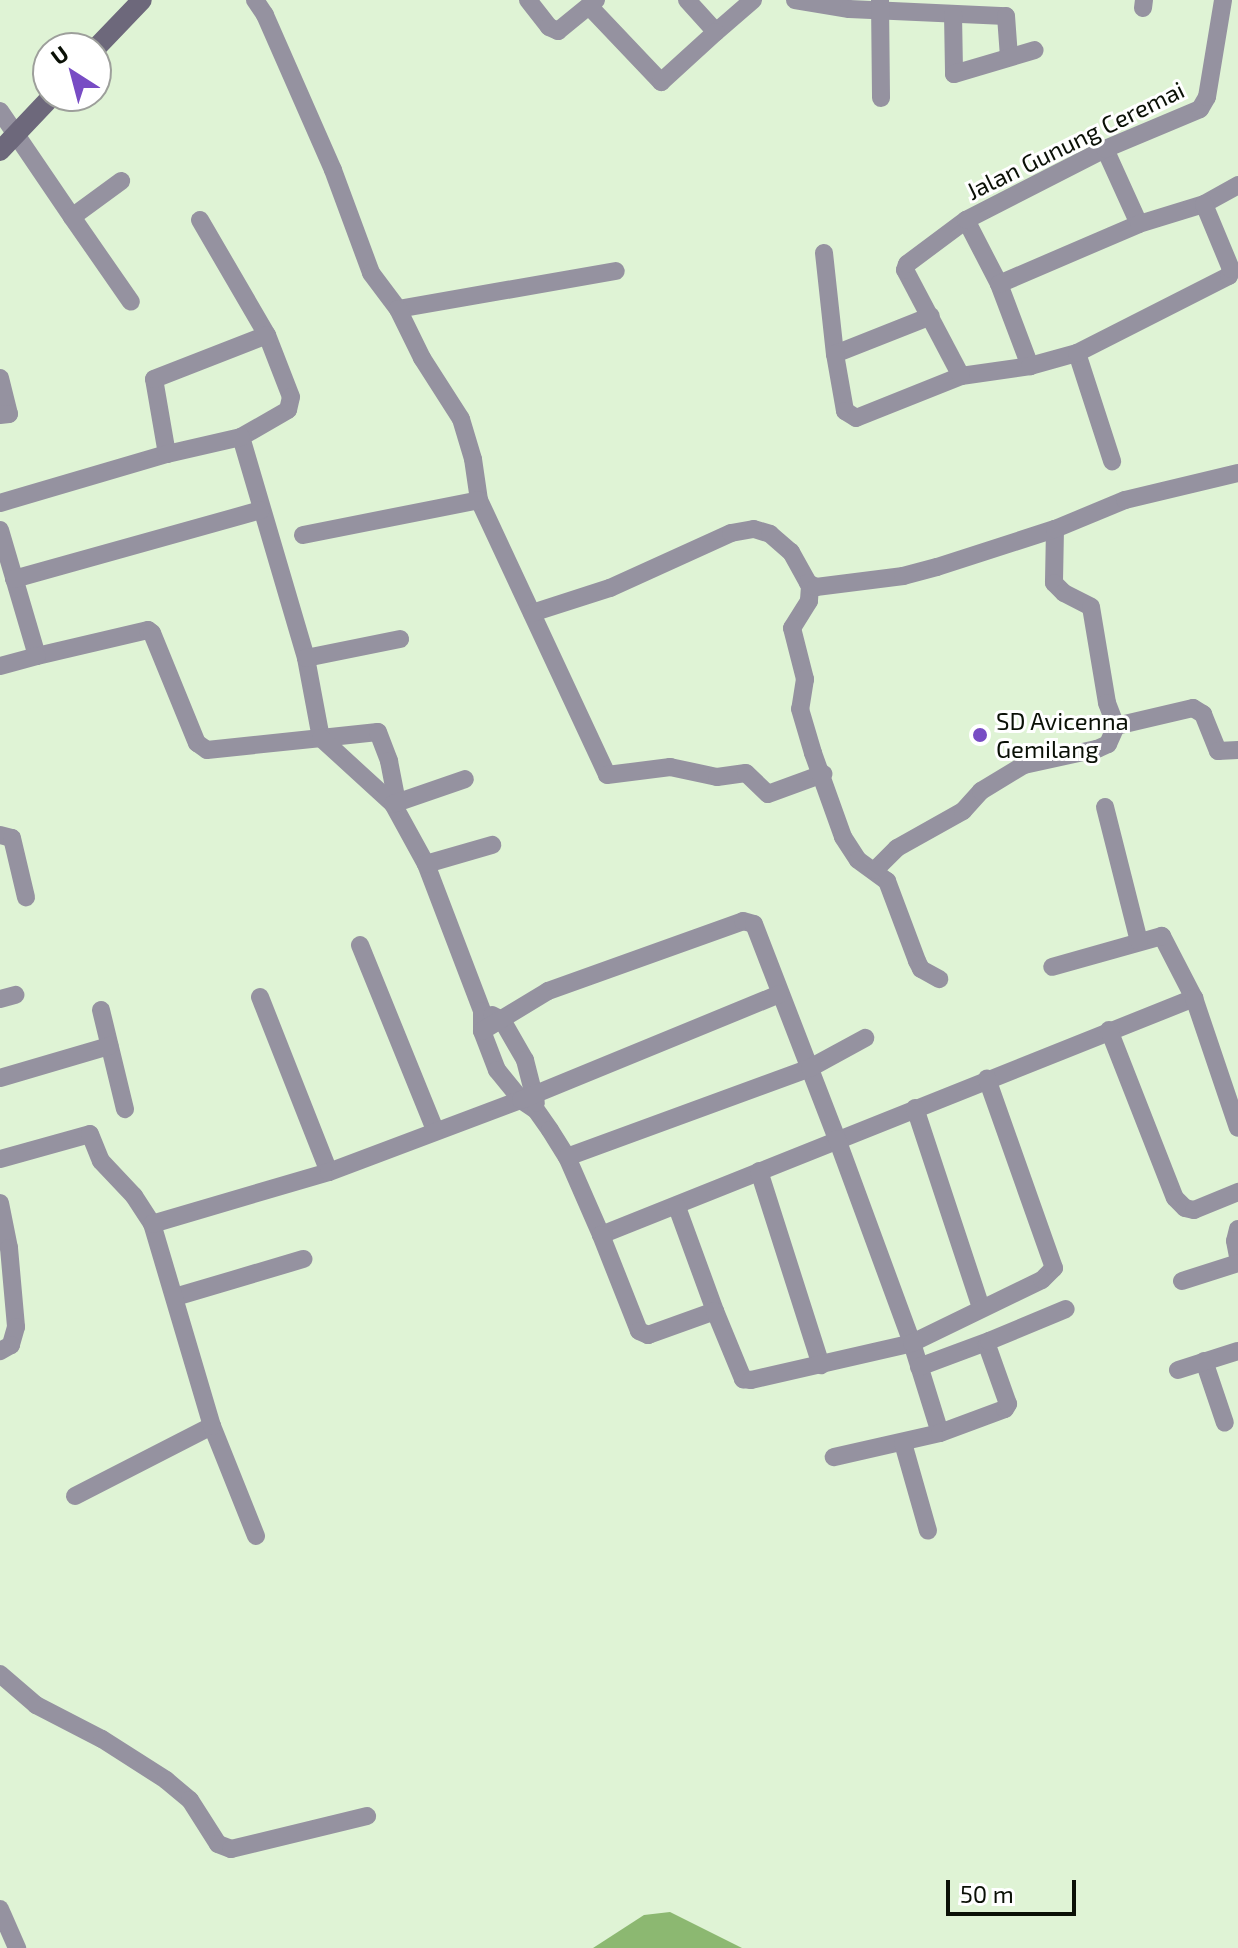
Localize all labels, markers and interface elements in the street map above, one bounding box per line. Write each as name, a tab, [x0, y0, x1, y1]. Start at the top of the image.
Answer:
north arrow	[32, 32, 112, 112]
text: U	[45, 39, 73, 69]
street label: Jalan Gunung Ceremai	[961, 75, 1189, 205]
place label: SD Avicenna Gemilang	[996, 707, 1129, 763]
marker: SD Avicenna Gemilang	[971, 726, 989, 744]
scale bar	[950, 1864, 1080, 1914]
text: 50 m	[960, 1879, 1014, 1908]

